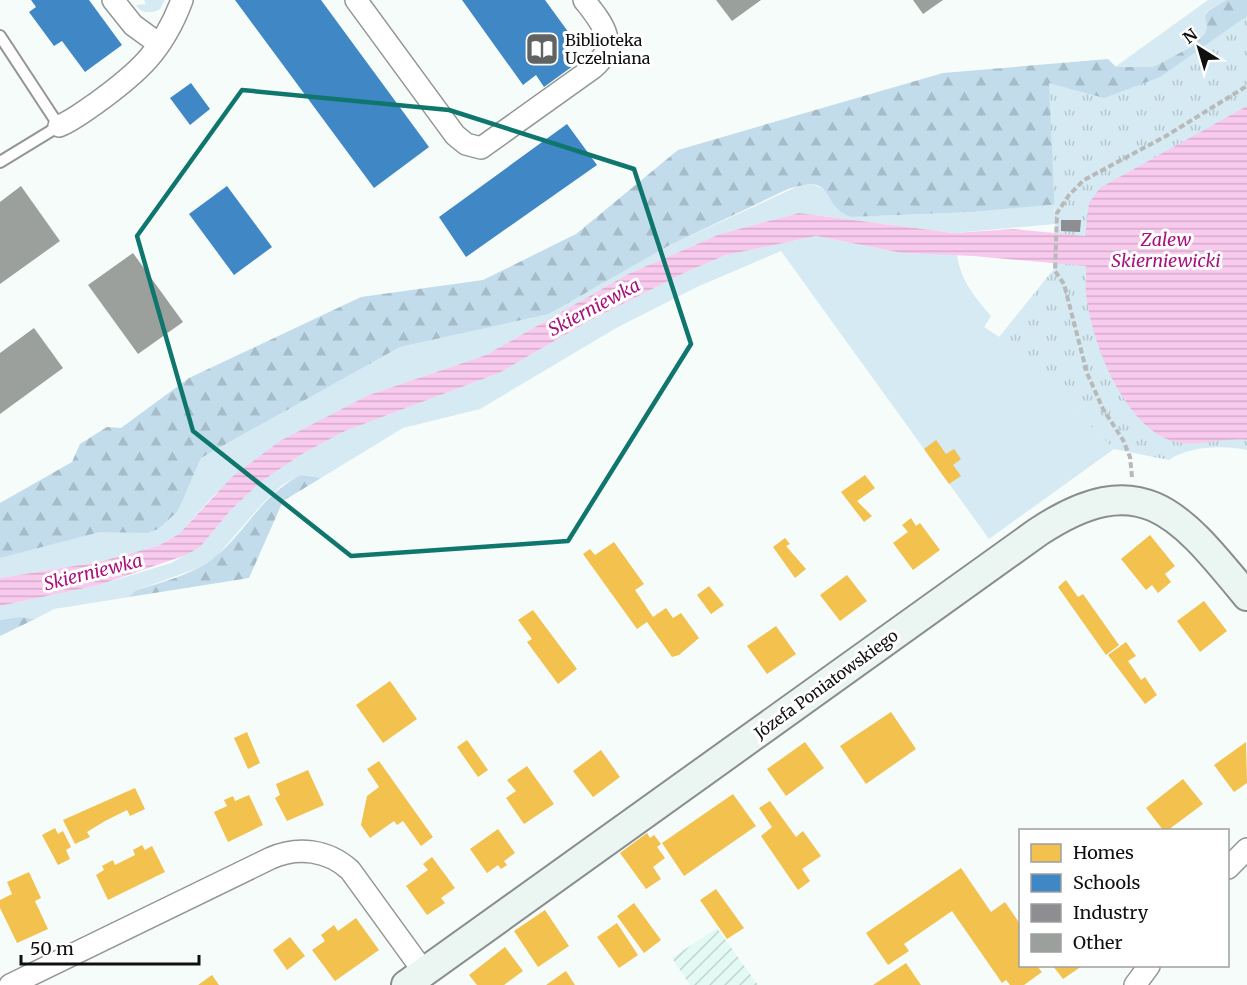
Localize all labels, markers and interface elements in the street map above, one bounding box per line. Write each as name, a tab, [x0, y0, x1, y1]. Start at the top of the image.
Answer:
north arrow	[1169, 18, 1229, 78]
text: N	[1179, 24, 1201, 48]
place label: Biblioteka Uczelniana	[565, 30, 651, 68]
library icon: Biblioteka Uczelniana	[524, 31, 560, 67]
water label: Zalew Skierniewicki	[1111, 228, 1221, 272]
water label: Skierniewka	[544, 273, 644, 341]
water label: Skierniewka	[41, 549, 145, 595]
street label: Józefa Poniatowskiego	[749, 625, 902, 743]
legend	[1019, 829, 1229, 967]
text: Homes	[1073, 841, 1134, 864]
text: Schools	[1073, 871, 1141, 894]
text: Industry	[1073, 901, 1149, 924]
scale bar	[21, 928, 200, 966]
text: Other	[1073, 931, 1123, 954]
text: 50 m	[30, 937, 74, 960]

